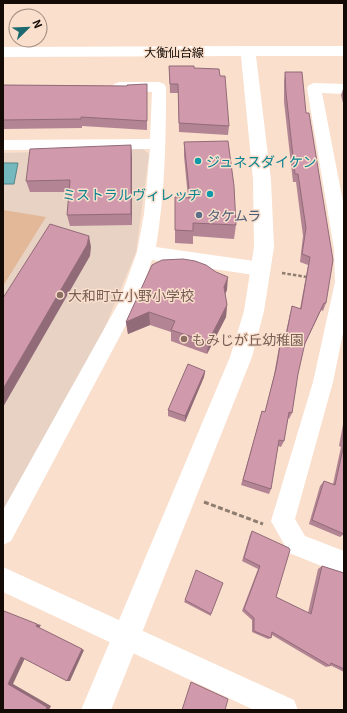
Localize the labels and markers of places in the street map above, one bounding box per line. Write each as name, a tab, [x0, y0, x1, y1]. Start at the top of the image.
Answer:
place label: ジュネスダイケン	[206, 151, 317, 171]
marker: ジュネスダイケン	[193, 156, 203, 166]
place label: ミストラルヴィレッヂ	[62, 184, 202, 204]
marker: ミストラルヴィレッヂ	[205, 189, 215, 199]
place label: タケムラ	[207, 205, 261, 225]
marker: タケムラ	[194, 210, 204, 220]
place label: 大和町立小野小学校	[68, 285, 194, 305]
marker: 大和町立小野小学校	[55, 290, 65, 300]
place label: もみじが丘幼稚園	[192, 329, 304, 349]
marker: もみじが丘幼稚園	[179, 334, 189, 344]

